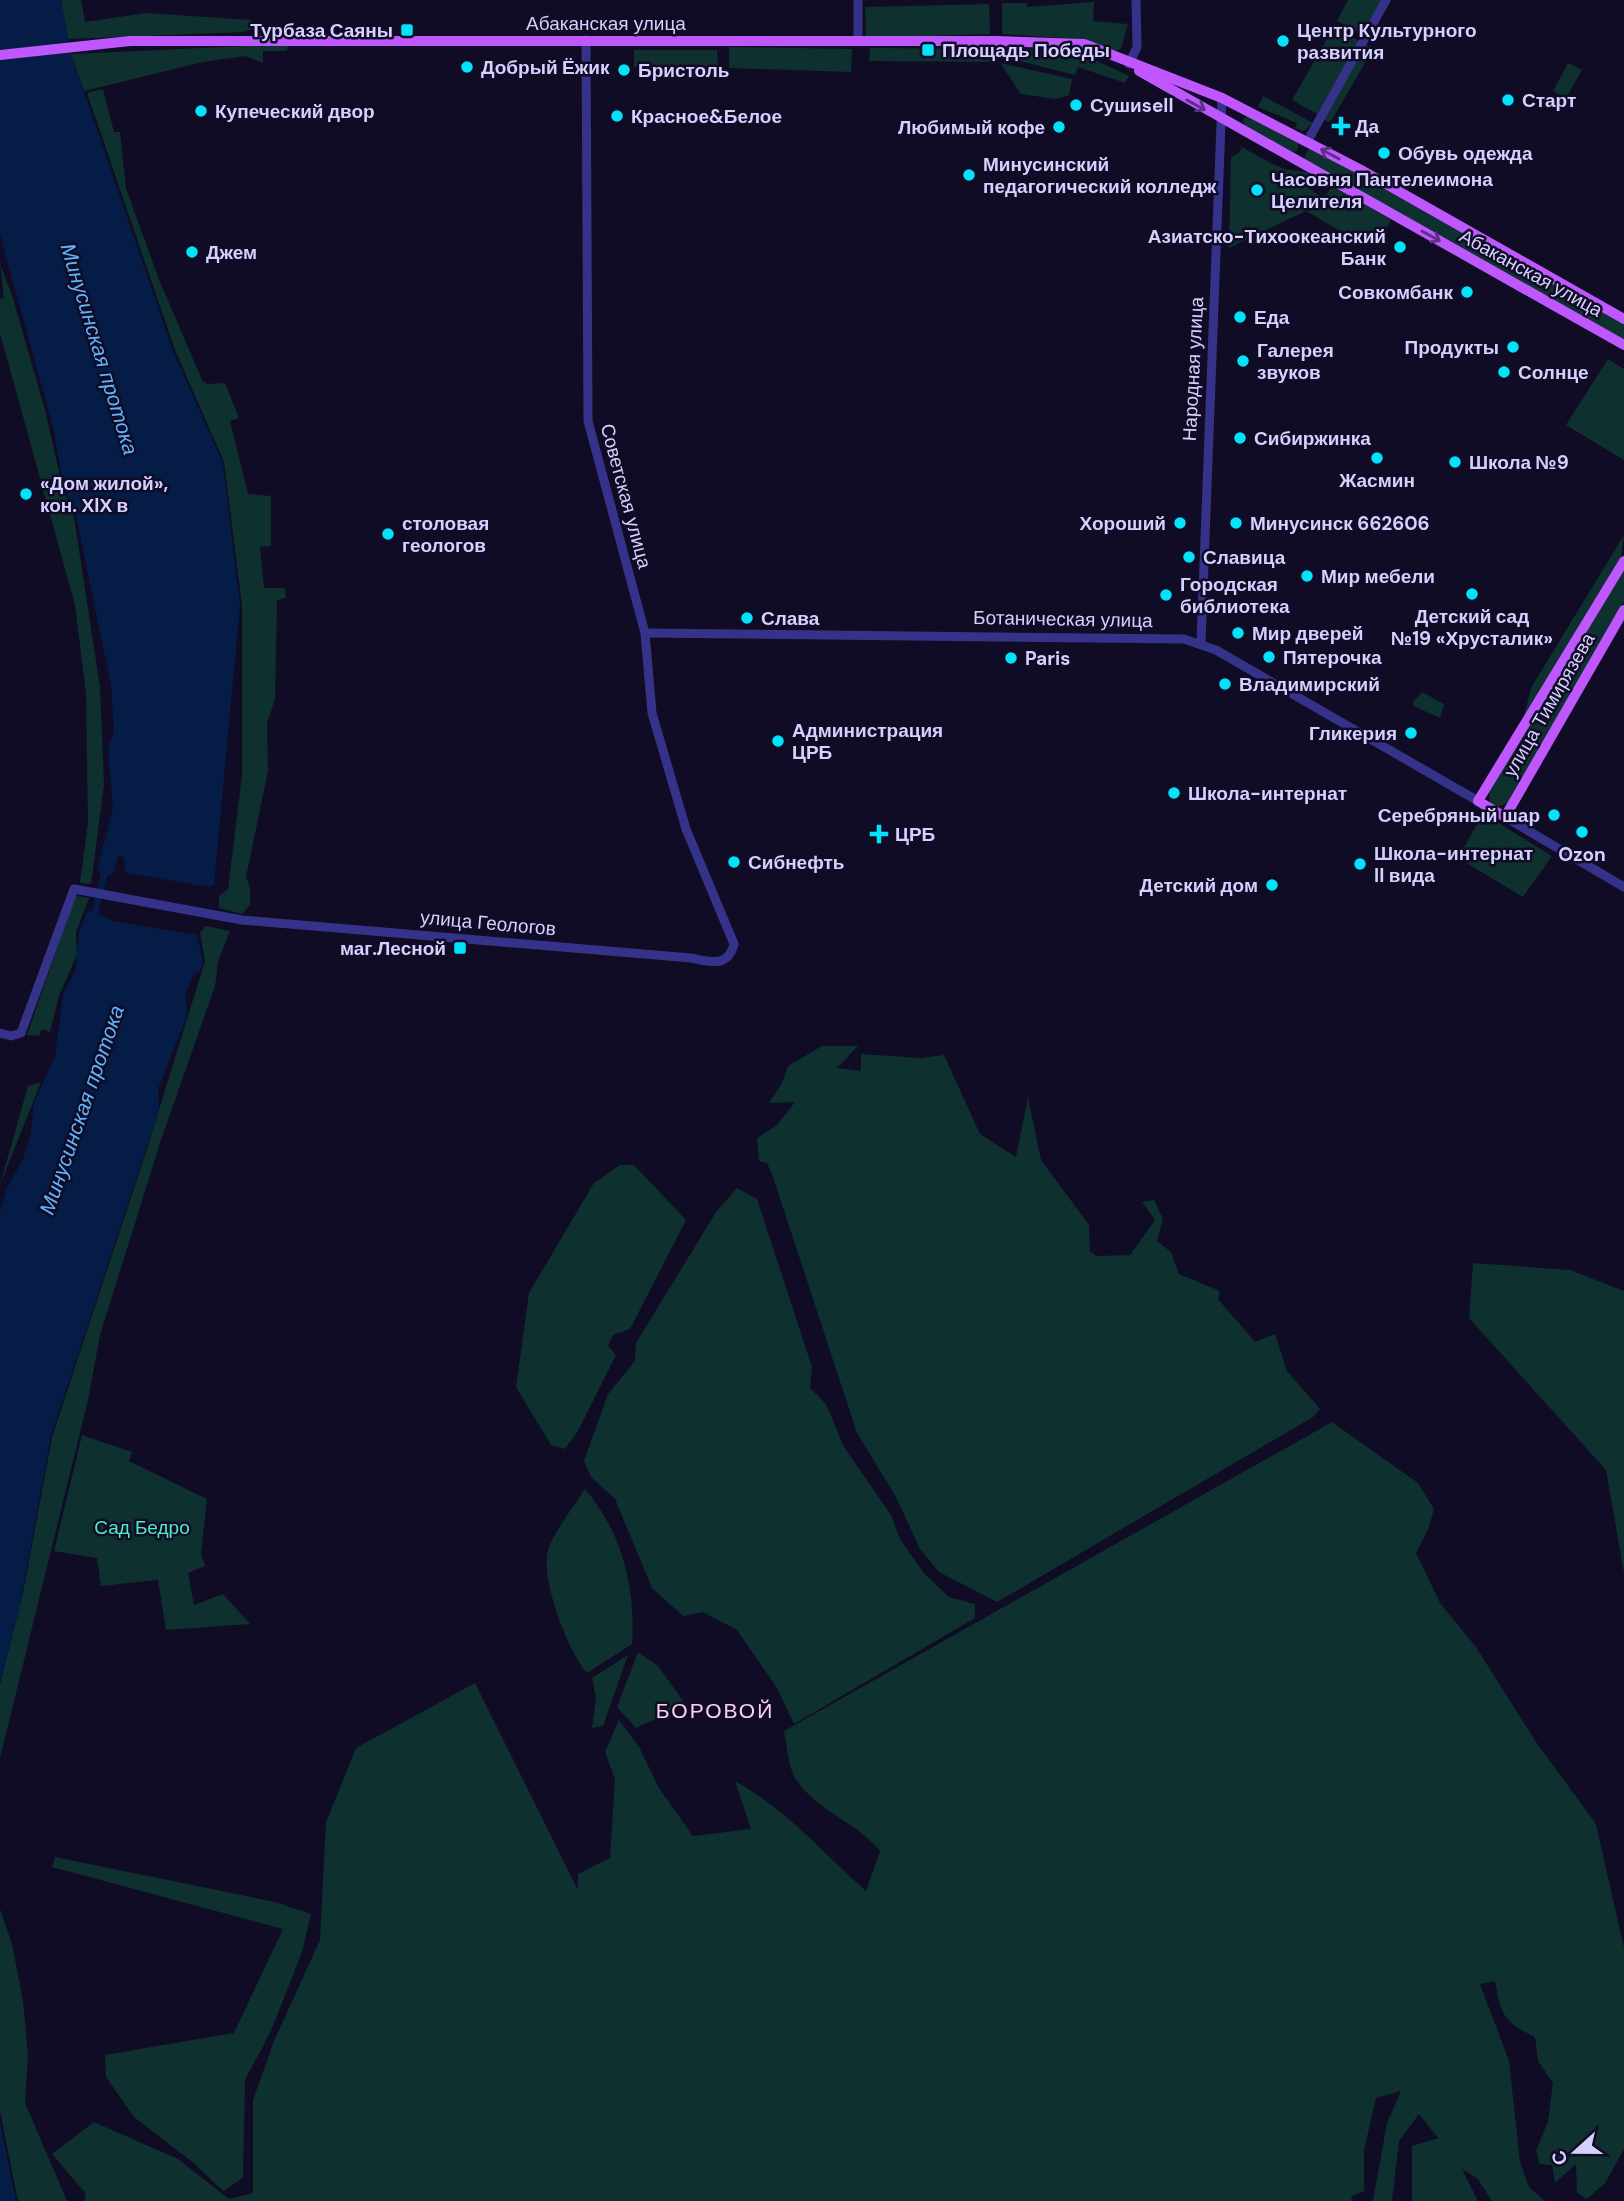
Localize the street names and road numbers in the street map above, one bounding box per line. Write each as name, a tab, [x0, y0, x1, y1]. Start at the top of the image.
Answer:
street label: Абаканская улица	[526, 11, 686, 36]
street label: Абаканская улица	[1455, 223, 1607, 323]
street label: Народная улица	[1177, 296, 1209, 442]
street label: Советская улица	[595, 421, 657, 572]
street label: Ботаническая улица	[973, 605, 1153, 633]
street label: улица Тимирязева	[1498, 628, 1601, 782]
street label: улица Геологов	[419, 905, 557, 941]

